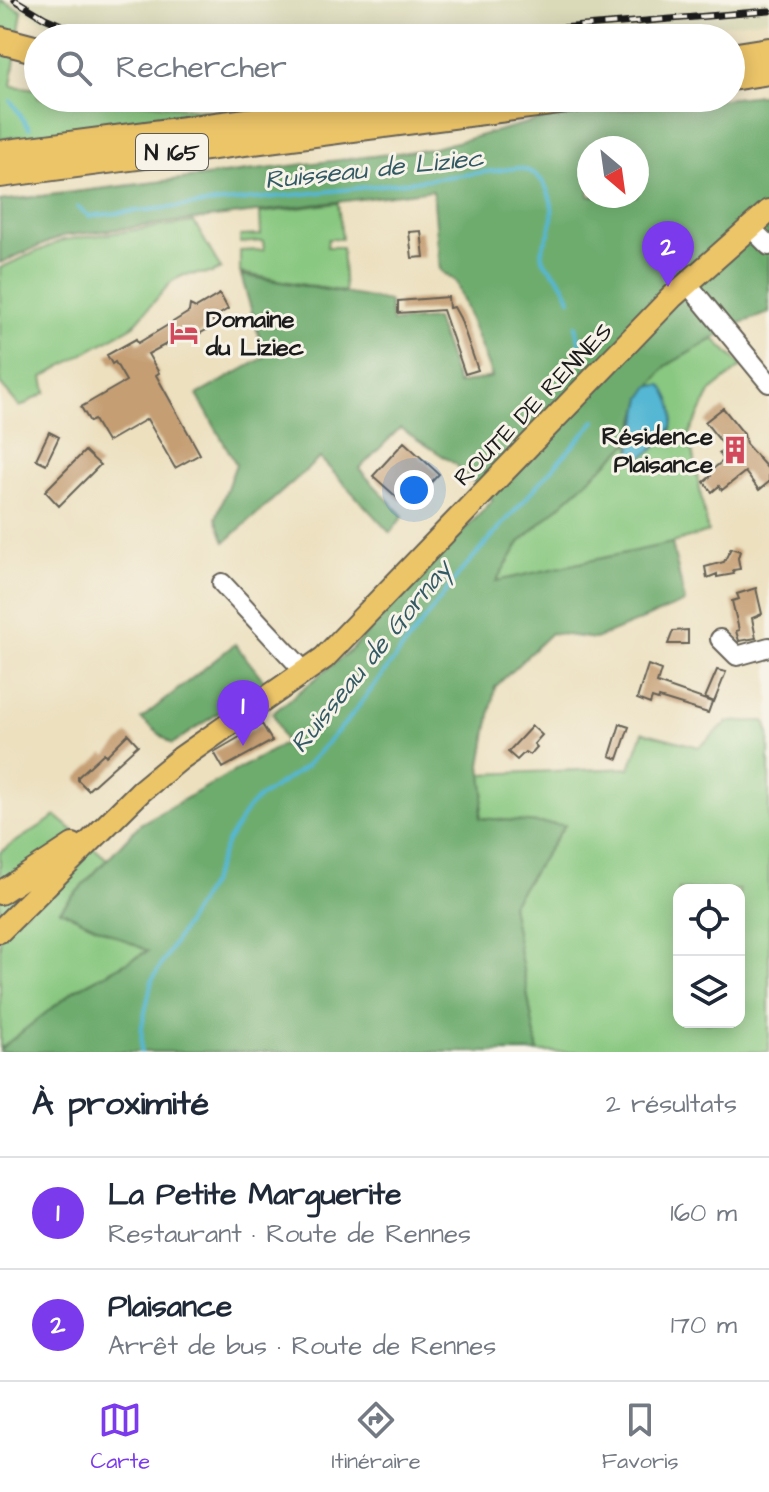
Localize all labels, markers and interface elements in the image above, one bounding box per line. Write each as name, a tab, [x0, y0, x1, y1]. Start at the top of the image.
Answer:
search box	[24, 24, 745, 112]
icon: search	[52, 46, 96, 90]
text: Rechercher	[116, 47, 287, 89]
road number: N 165	[136, 134, 208, 170]
north arrow	[577, 136, 649, 208]
water label: Ruisseau de Liziec	[263, 140, 486, 198]
pin: 2	[642, 221, 694, 287]
place label: Domaine du Liziec	[205, 303, 304, 365]
street label: ROUTE DE RENNES	[447, 315, 621, 494]
hotel icon: Domaine du Liziec	[169, 318, 199, 348]
place label: Résidence Plaisance	[602, 420, 713, 482]
building icon: Résidence Plaisance	[720, 435, 750, 465]
your location	[394, 470, 434, 510]
water label: Ruisseau de Gornay	[282, 551, 462, 761]
pin: 1	[217, 680, 269, 746]
map controls	[673, 884, 745, 1028]
button: locate	[673, 884, 745, 956]
button: layers	[673, 956, 745, 1028]
text: À proximité	[32, 1080, 209, 1128]
text: 2 résultats	[606, 1086, 737, 1122]
text: La Petite Marguerite	[108, 1174, 401, 1216]
text: 1	[56, 1195, 60, 1231]
text: 160 m	[670, 1195, 737, 1231]
text: Restaurant · Route de Rennes	[108, 1216, 471, 1252]
text: Plaisance	[108, 1286, 232, 1328]
text: 2	[51, 1307, 65, 1343]
text: 170 m	[671, 1307, 737, 1343]
text: Arrêt de bus · Route de Rennes	[108, 1328, 496, 1364]
tab: Carte	[91, 1398, 150, 1477]
tab: Itinéraire	[331, 1398, 421, 1477]
tab: Favoris	[602, 1398, 678, 1477]

